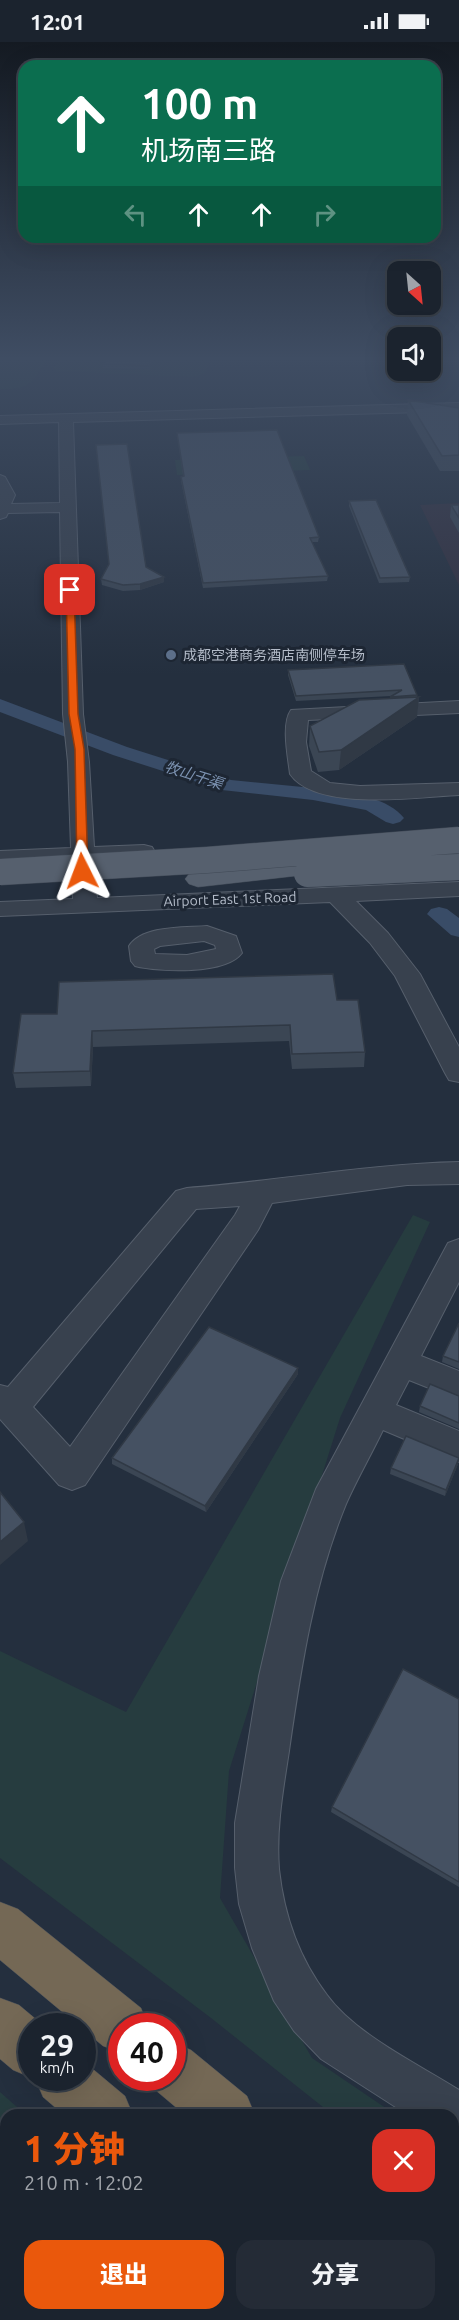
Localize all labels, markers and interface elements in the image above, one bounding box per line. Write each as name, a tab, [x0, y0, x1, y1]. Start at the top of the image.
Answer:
text: 12:01	[30, 9, 85, 34]
text: 100 m	[141, 80, 258, 127]
icon: ahead	[42, 84, 120, 162]
text: 机场南三路	[141, 135, 276, 165]
icon: left	[119, 198, 152, 231]
icon: ahead	[182, 198, 215, 231]
icon: ahead	[245, 198, 278, 231]
icon: right	[308, 198, 341, 231]
north arrow	[387, 261, 441, 315]
map controls	[387, 261, 441, 381]
button: sound	[387, 327, 441, 381]
pin	[44, 564, 95, 615]
icon: arrive	[53, 573, 86, 606]
place label: 成都空港商务酒店南侧停车场	[183, 647, 365, 663]
marker: 成都空港商务酒店南侧停车场	[164, 648, 178, 662]
water label: 牧山干渠	[163, 758, 227, 793]
position arrow	[50, 839, 114, 903]
street label: Airport East 1st Road	[163, 889, 297, 909]
speed limit sign: 40	[108, 2013, 186, 2091]
text: 29	[40, 2028, 74, 2062]
text: km/h	[40, 2059, 74, 2076]
text: 1 分钟	[24, 2128, 125, 2169]
button: close	[372, 2129, 435, 2192]
text: 210 m · 12:02	[24, 2171, 144, 2194]
button: 退出	[24, 2240, 224, 2309]
button: 分享	[236, 2240, 435, 2309]

